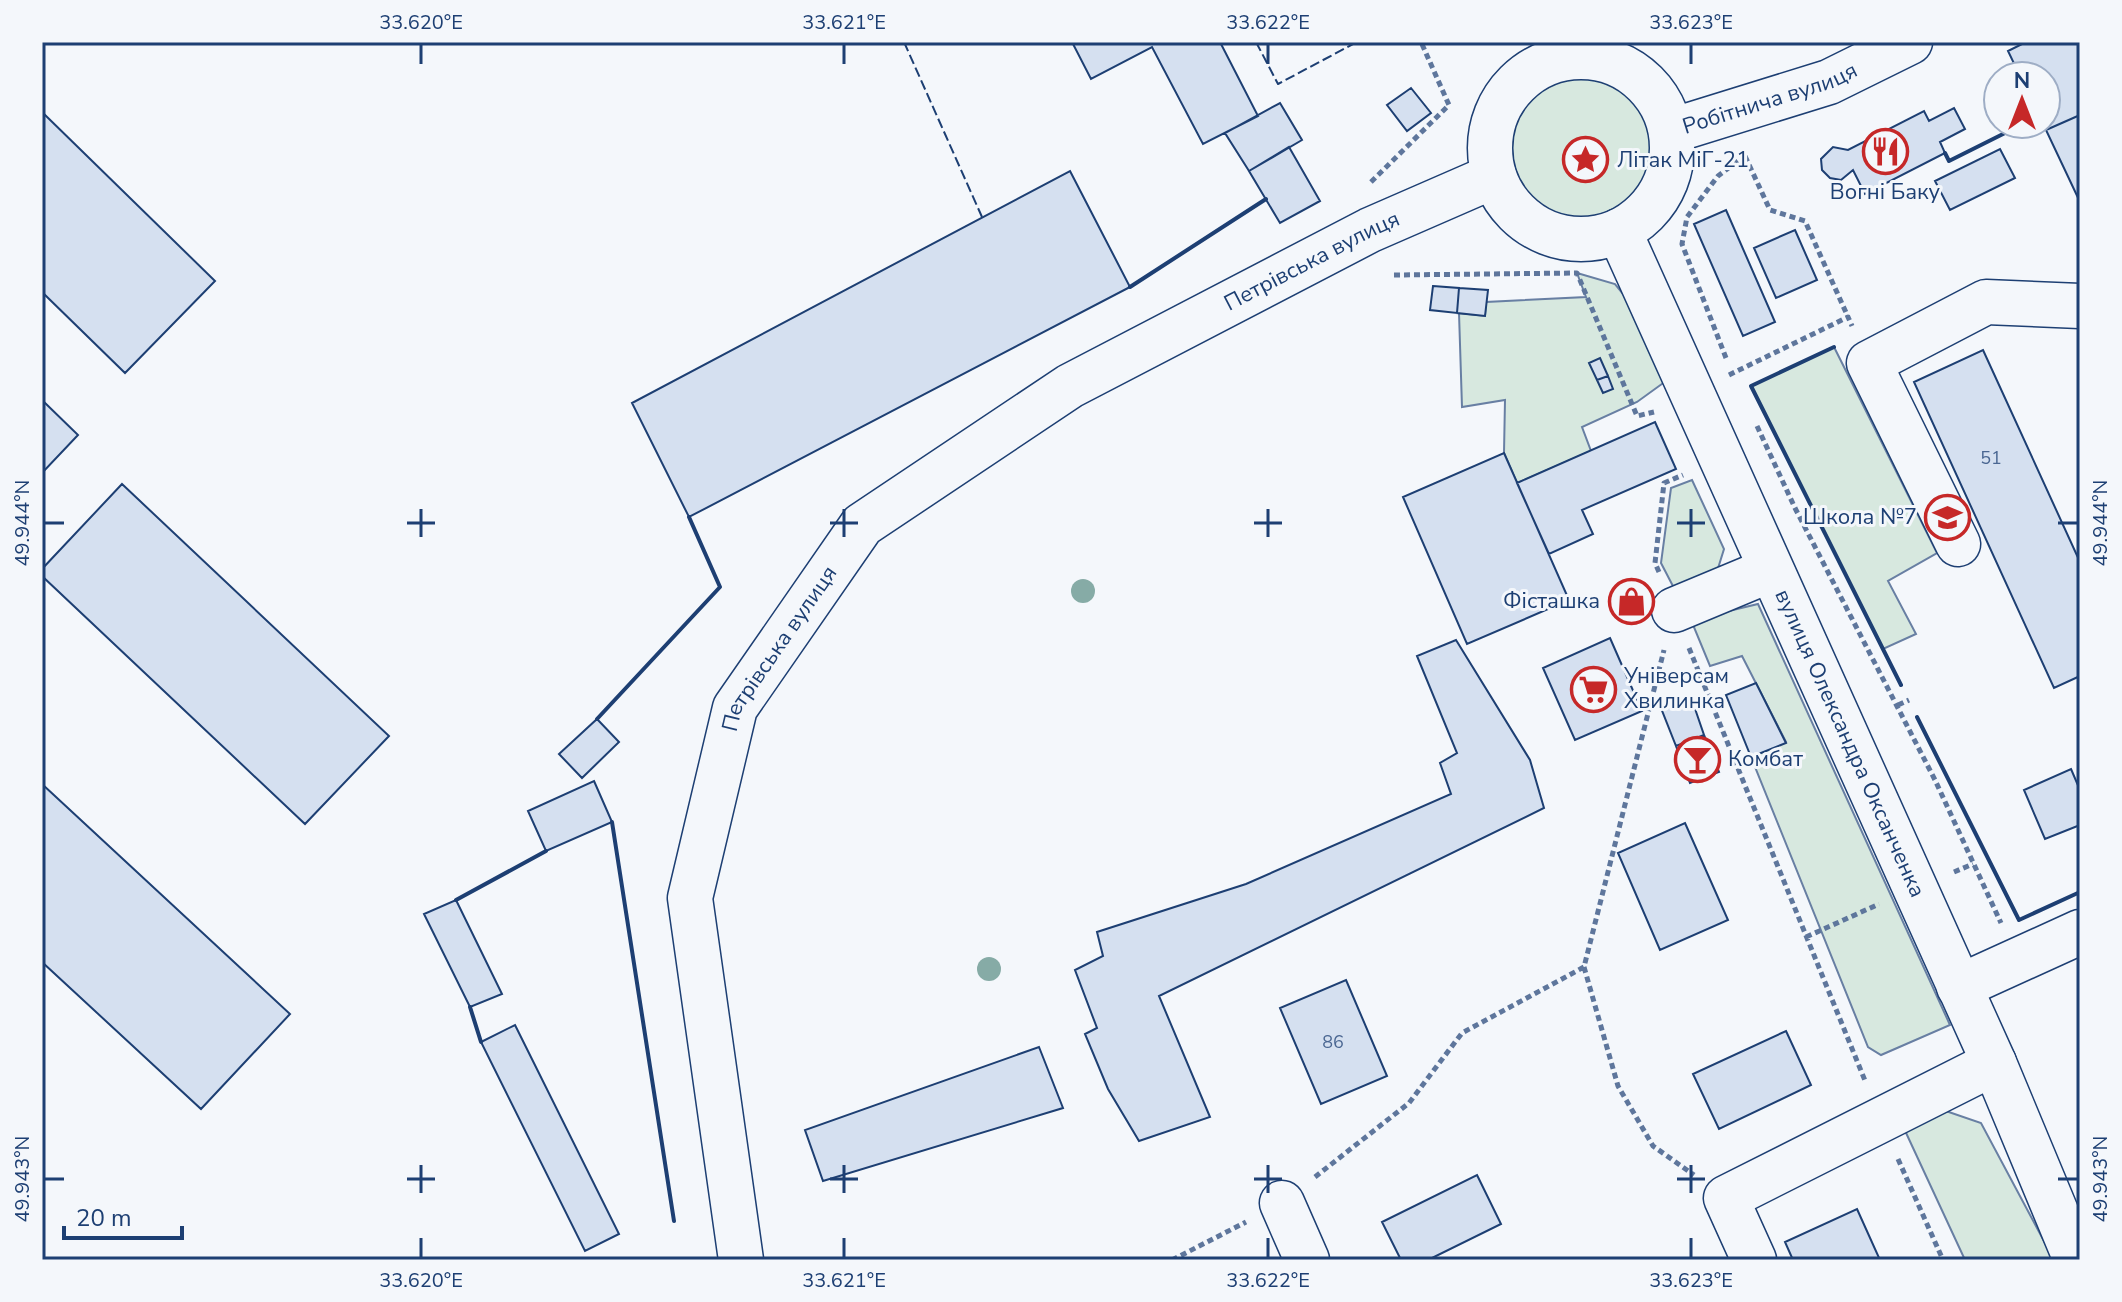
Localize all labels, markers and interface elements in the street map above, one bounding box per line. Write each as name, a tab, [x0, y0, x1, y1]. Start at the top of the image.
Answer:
text: 33.620°E	[379, 9, 463, 36]
text: 33.621°E	[802, 9, 886, 36]
text: 33.622°E	[1226, 9, 1310, 36]
text: 33.623°E	[1649, 9, 1733, 36]
street label: Робітнича вулиця	[1679, 55, 1862, 142]
north arrow	[1982, 60, 2062, 140]
text: N	[2014, 66, 2030, 96]
restaurant icon: Вогні Баку	[1861, 127, 1909, 175]
place icon: Літак МіГ-21	[1562, 136, 1610, 184]
place label: Літак МіГ-21	[1617, 145, 1749, 175]
place label: Вогні Баку	[1830, 177, 1941, 207]
street label: Петрівська вулиця	[1219, 204, 1404, 318]
house number: 51	[1980, 446, 2002, 470]
text: 49.944°N	[9, 480, 36, 566]
text: 49.944°N	[2087, 480, 2114, 566]
school or university icon: Школа №7	[1924, 493, 1972, 541]
place label: Школа №7	[1803, 502, 1917, 532]
street label: Петрівська вулиця	[715, 560, 844, 734]
shop icon: Фісташка	[1607, 577, 1655, 625]
street label: вулиця Олександра Оксанченка	[1767, 585, 1932, 902]
place label: Фісташка	[1503, 586, 1600, 616]
place label: Універсам Хвилинка	[1623, 661, 1729, 716]
supermarket icon: Універсам Хвилинка	[1569, 665, 1617, 713]
bar icon: Комбат	[1673, 735, 1721, 783]
place label: Комбат	[1728, 744, 1803, 774]
house number: 86	[1322, 1030, 1344, 1054]
text: 49.943°N	[9, 1136, 36, 1222]
text: 49.943°N	[2087, 1136, 2114, 1222]
scale bar	[64, 1190, 182, 1240]
text: 20 m	[76, 1202, 132, 1234]
text: 33.620°E	[379, 1267, 463, 1294]
text: 33.621°E	[802, 1267, 886, 1294]
text: 33.622°E	[1226, 1267, 1310, 1294]
text: 33.623°E	[1649, 1267, 1733, 1294]

